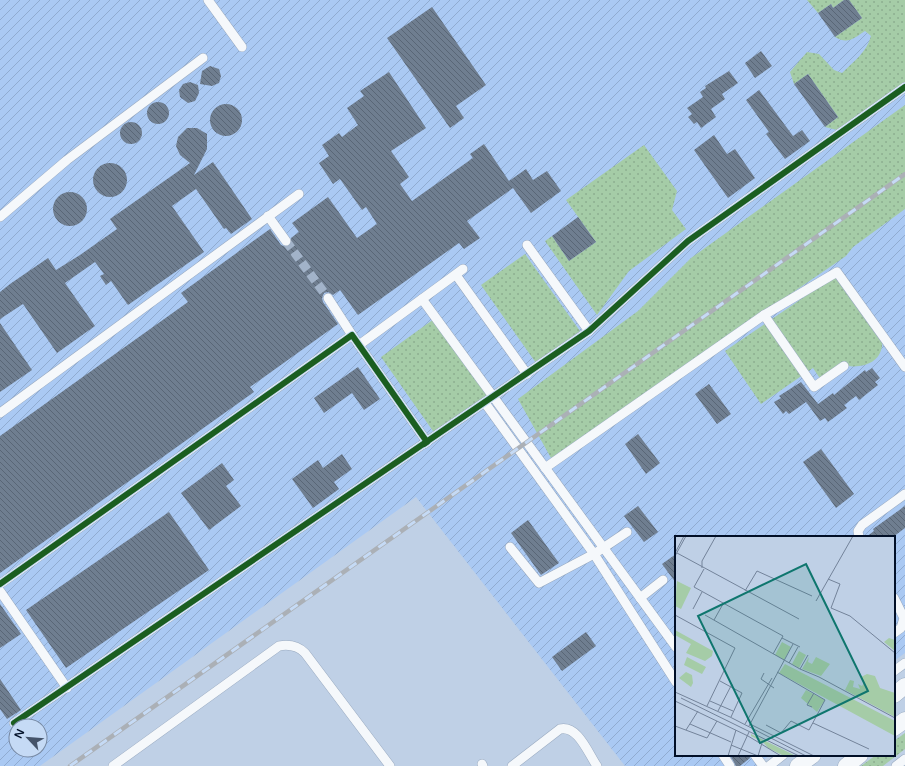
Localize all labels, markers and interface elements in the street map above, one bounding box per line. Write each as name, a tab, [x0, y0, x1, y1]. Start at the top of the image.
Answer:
inset map	[675, 536, 895, 756]
north arrow	[8, 718, 48, 758]
text: N	[12, 727, 27, 741]

